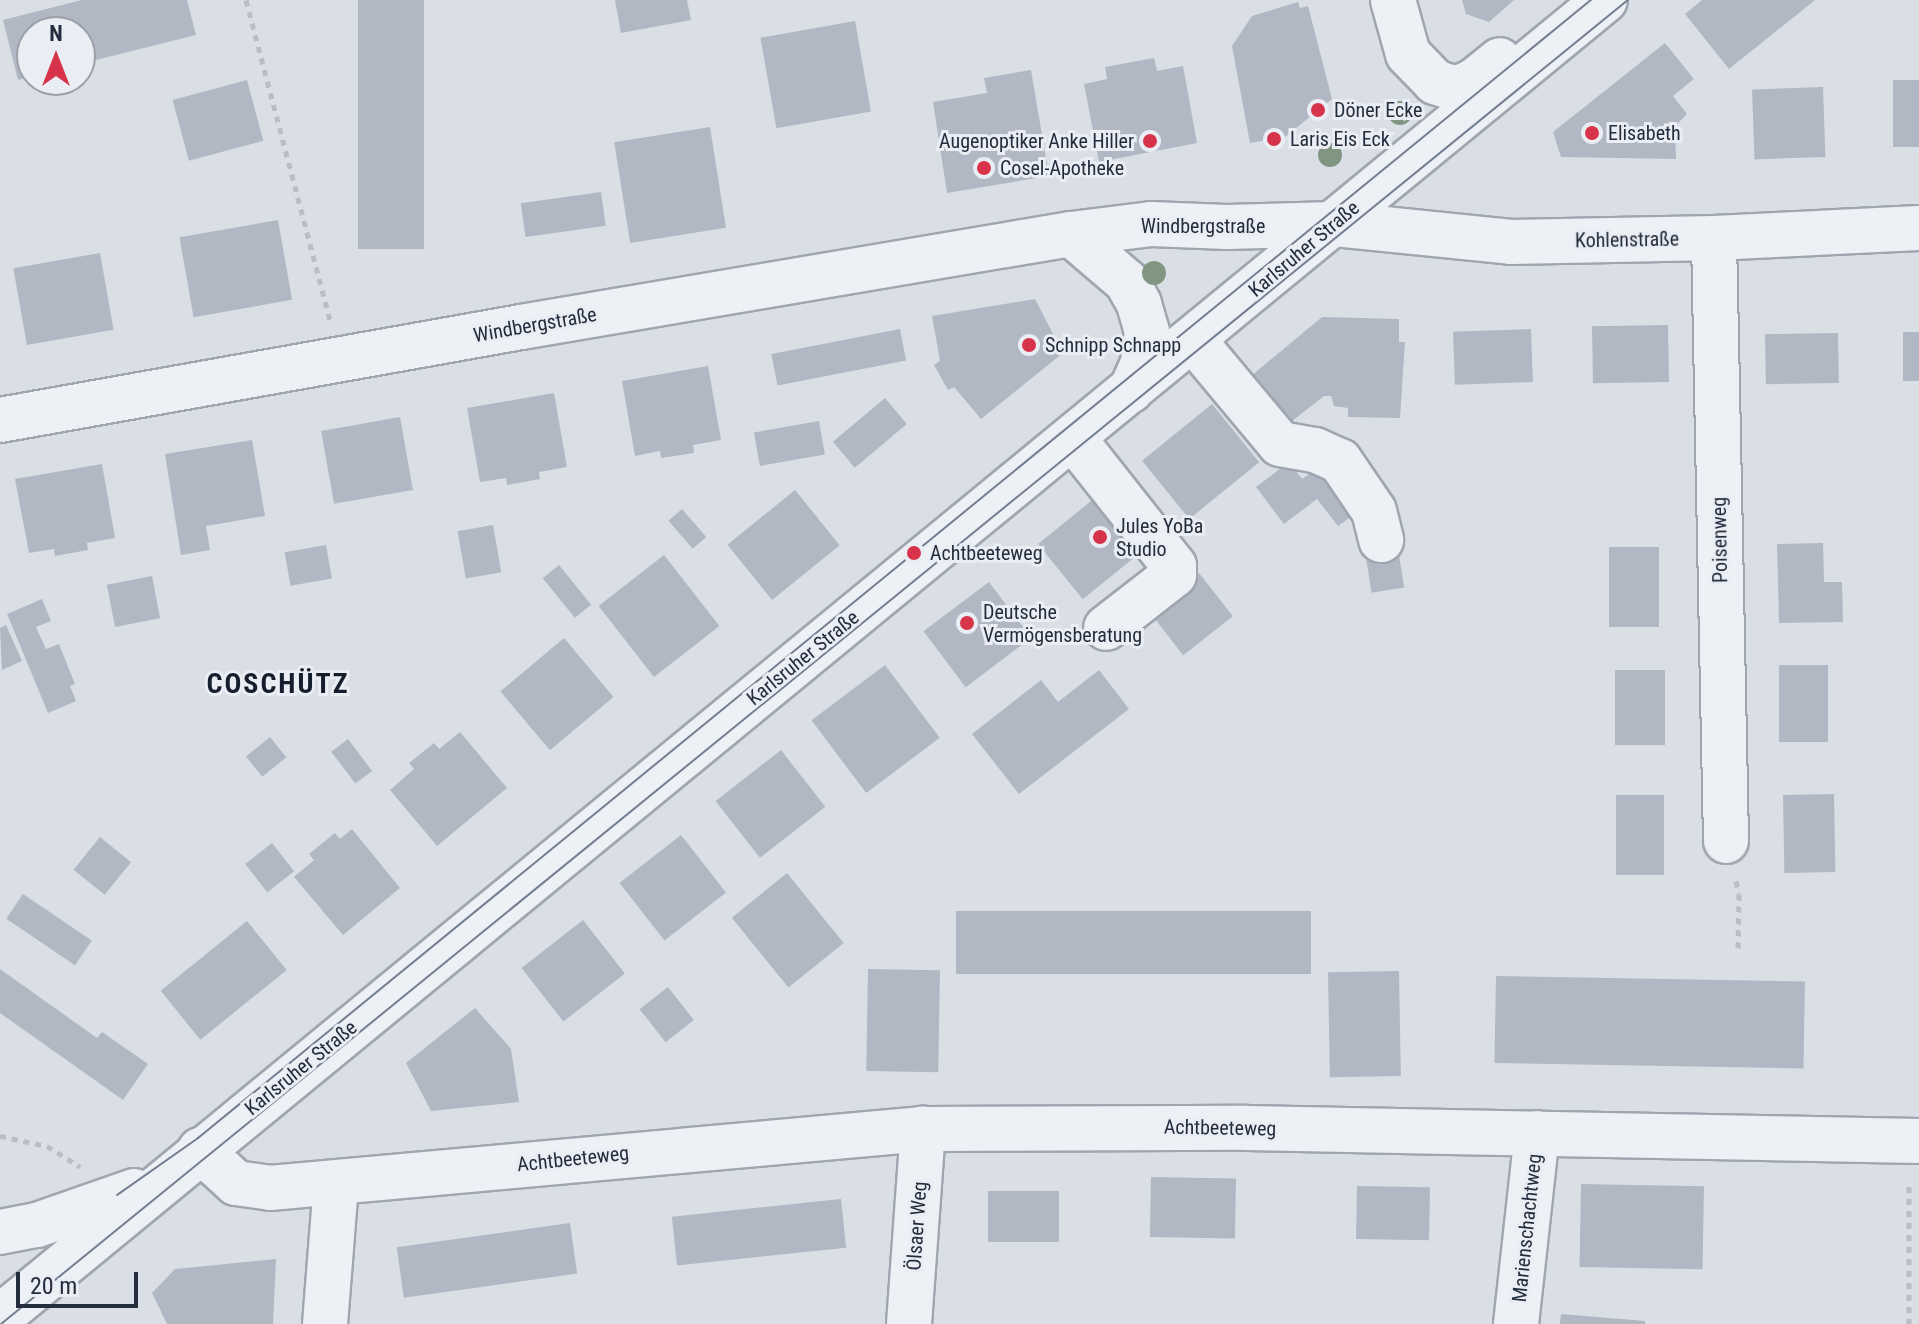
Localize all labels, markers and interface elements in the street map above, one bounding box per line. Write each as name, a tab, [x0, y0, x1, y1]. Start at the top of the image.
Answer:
north arrow	[16, 16, 96, 96]
text: N	[49, 21, 63, 46]
place label: Döner Ecke	[1334, 98, 1422, 122]
marker: Döner Ecke	[1309, 101, 1327, 119]
place label: Elisabeth	[1608, 121, 1681, 145]
marker: Elisabeth	[1583, 124, 1601, 142]
place label: Laris Eis Eck	[1290, 127, 1390, 151]
place label: Augenoptiker Anke Hiller	[939, 129, 1134, 153]
marker: Laris Eis Eck	[1265, 130, 1283, 148]
marker: Augenoptiker Anke Hiller	[1141, 132, 1159, 150]
place label: Cosel-Apotheke	[1000, 156, 1124, 180]
marker: Cosel-Apotheke	[975, 159, 993, 177]
street label: Karlsruher Straße	[1244, 196, 1364, 302]
street label: Windbergstraße	[1141, 214, 1265, 238]
street label: Kohlenstraße	[1575, 227, 1679, 253]
street label: Windbergstraße	[472, 302, 598, 348]
place label: Schnipp Schnapp	[1045, 333, 1181, 357]
marker: Schnipp Schnapp	[1020, 336, 1038, 354]
street label: Poisenweg	[1707, 497, 1733, 583]
place label: Jules YoBa Studio	[1116, 514, 1203, 561]
marker: Jules YoBa Studio	[1091, 528, 1109, 546]
place label: Achtbeeteweg	[930, 541, 1042, 565]
marker: Achtbeeteweg	[905, 544, 923, 562]
place label: Deutsche Vermögensberatung	[983, 600, 1142, 647]
street label: Karlsruher Straße	[742, 606, 864, 710]
marker: Deutsche Vermögensberatung	[958, 614, 976, 632]
district label: COSCHÜTZ	[206, 667, 350, 701]
street label: Karlsruher Straße	[240, 1016, 362, 1120]
street label: Achtbeeteweg	[1164, 1115, 1276, 1141]
street label: Achtbeeteweg	[516, 1141, 630, 1177]
street label: Marienschachtweg	[1507, 1153, 1547, 1303]
street label: Ölsaer Weg	[902, 1181, 932, 1271]
scale bar	[20, 1256, 142, 1306]
text: 20 m	[30, 1272, 77, 1300]

